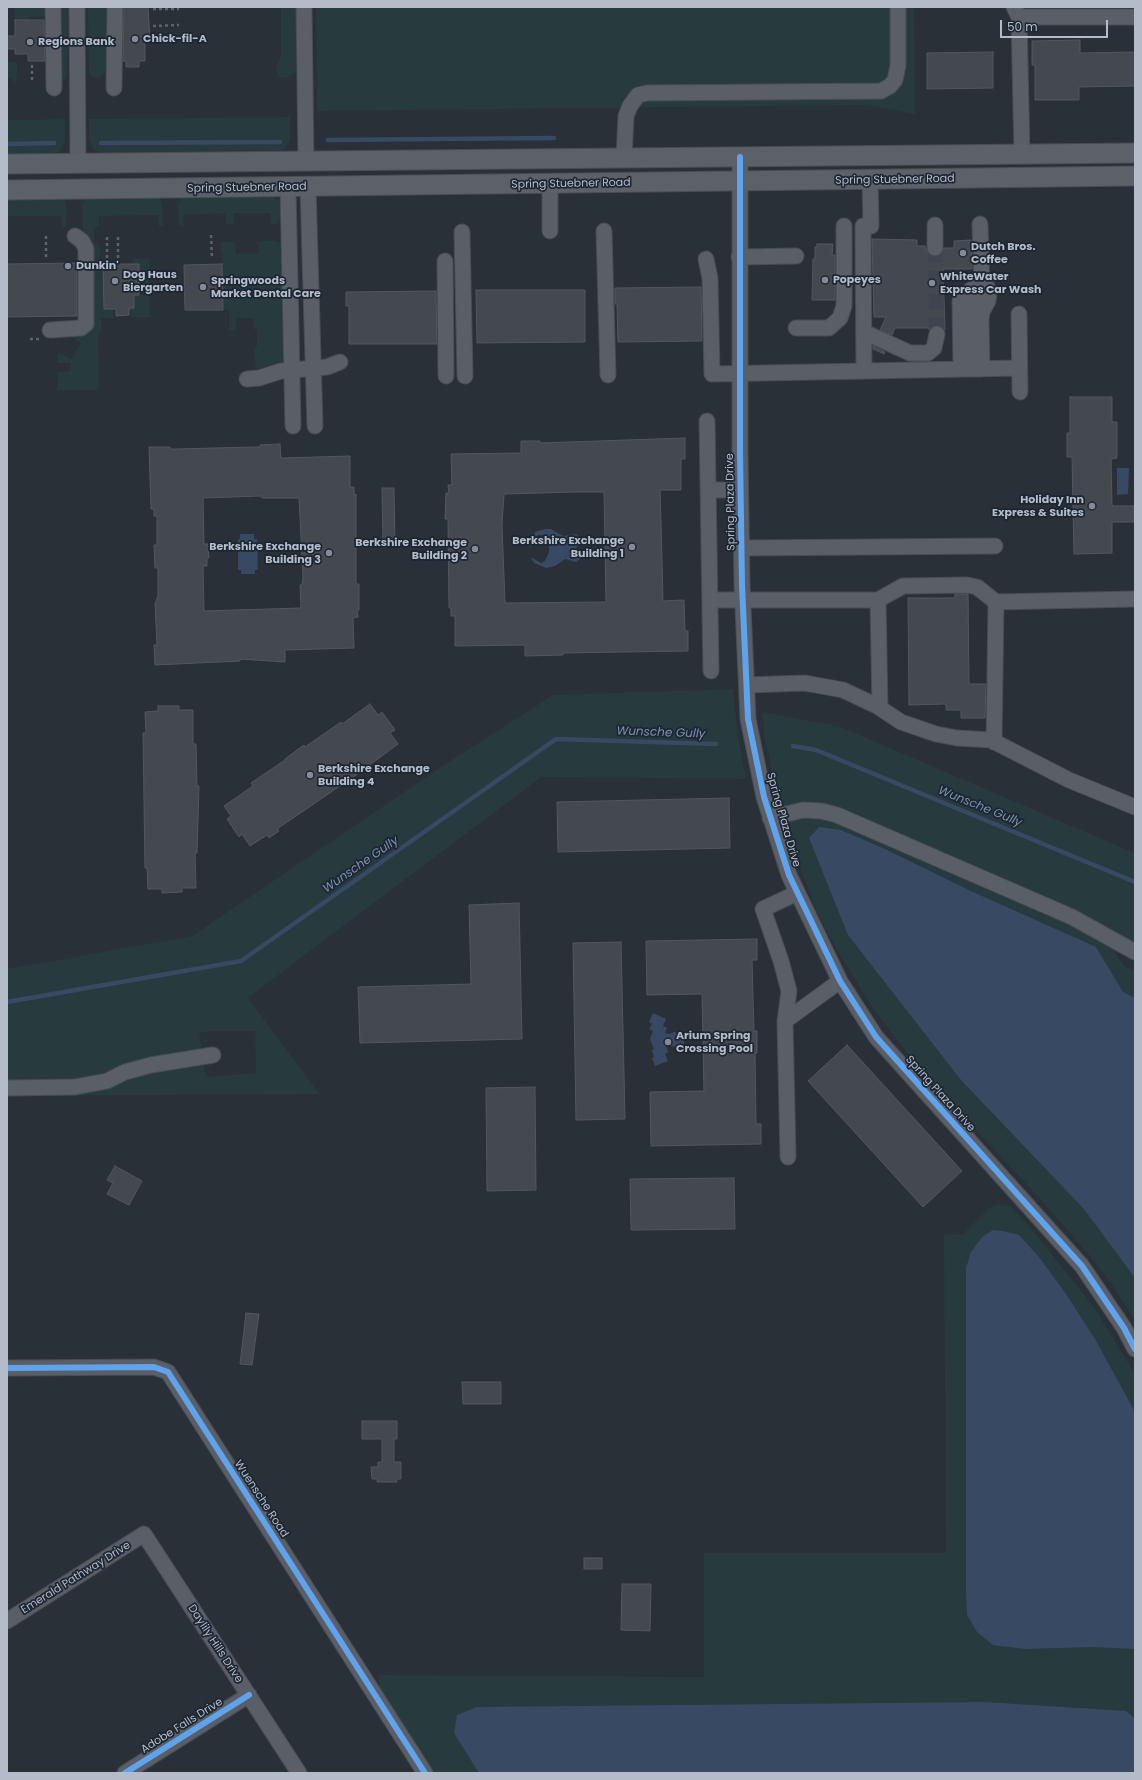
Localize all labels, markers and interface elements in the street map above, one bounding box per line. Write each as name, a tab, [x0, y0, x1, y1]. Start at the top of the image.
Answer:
scale bar	[1002, 12, 1110, 38]
text: 50 m	[1007, 18, 1038, 35]
place label: Chick-fil-A	[143, 32, 207, 46]
marker: Chick-fil-A	[130, 34, 140, 44]
place label: Regions Bank	[38, 35, 114, 49]
marker: Regions Bank	[25, 37, 35, 47]
street label: Spring Stuebner Road	[835, 172, 955, 188]
street label: Spring Stuebner Road	[511, 176, 631, 192]
street label: Spring Stuebner Road	[187, 180, 307, 196]
place label: Dutch Bros. Coffee	[971, 240, 1035, 266]
marker: Dutch Bros. Coffee	[958, 248, 968, 258]
place label: Dunkin'	[76, 259, 119, 273]
marker: Dunkin'	[63, 261, 73, 271]
place label: Dog Haus Biergarten	[123, 268, 183, 294]
place label: WhiteWater Express Car Wash	[940, 270, 1041, 296]
place label: Popeyes	[833, 273, 881, 287]
place label: Springwoods Market Dental Care	[211, 274, 321, 300]
marker: Popeyes	[820, 275, 830, 285]
marker: Dog Haus Biergarten	[110, 276, 120, 286]
marker: WhiteWater Express Car Wash	[927, 278, 937, 288]
marker: Springwoods Market Dental Care	[198, 282, 208, 292]
street label: Spring Plaza Drive	[724, 453, 738, 551]
place label: Holiday Inn Express & Suites	[992, 493, 1084, 519]
marker: Holiday Inn Express & Suites	[1087, 501, 1097, 511]
place label: Berkshire Exchange Building 1	[512, 534, 624, 560]
place label: Berkshire Exchange Building 2	[355, 536, 467, 562]
place label: Berkshire Exchange Building 3	[209, 540, 321, 566]
marker: Berkshire Exchange Building 1	[627, 542, 637, 552]
marker: Berkshire Exchange Building 2	[470, 544, 480, 554]
marker: Berkshire Exchange Building 3	[324, 548, 334, 558]
water label: Wunsche Gully	[616, 724, 706, 742]
place label: Berkshire Exchange Building 4	[318, 762, 430, 788]
marker: Berkshire Exchange Building 4	[305, 770, 315, 780]
street label: Spring Plaza Drive	[763, 771, 803, 869]
water label: Wunsche Gully	[936, 784, 1024, 830]
water label: Wunsche Gully	[320, 834, 402, 896]
place label: Arium Spring Crossing Pool	[676, 1029, 753, 1055]
marker: Arium Spring Crossing Pool	[663, 1037, 673, 1047]
street label: Spring Plaza Drive	[902, 1053, 978, 1135]
street label: Wuensche Road	[231, 1458, 291, 1540]
street label: Emerald Pathway Drive	[19, 1539, 133, 1617]
street label: Daylily Hills Drive	[185, 1602, 245, 1686]
street label: Adobe Falls Drive	[139, 1696, 225, 1756]

